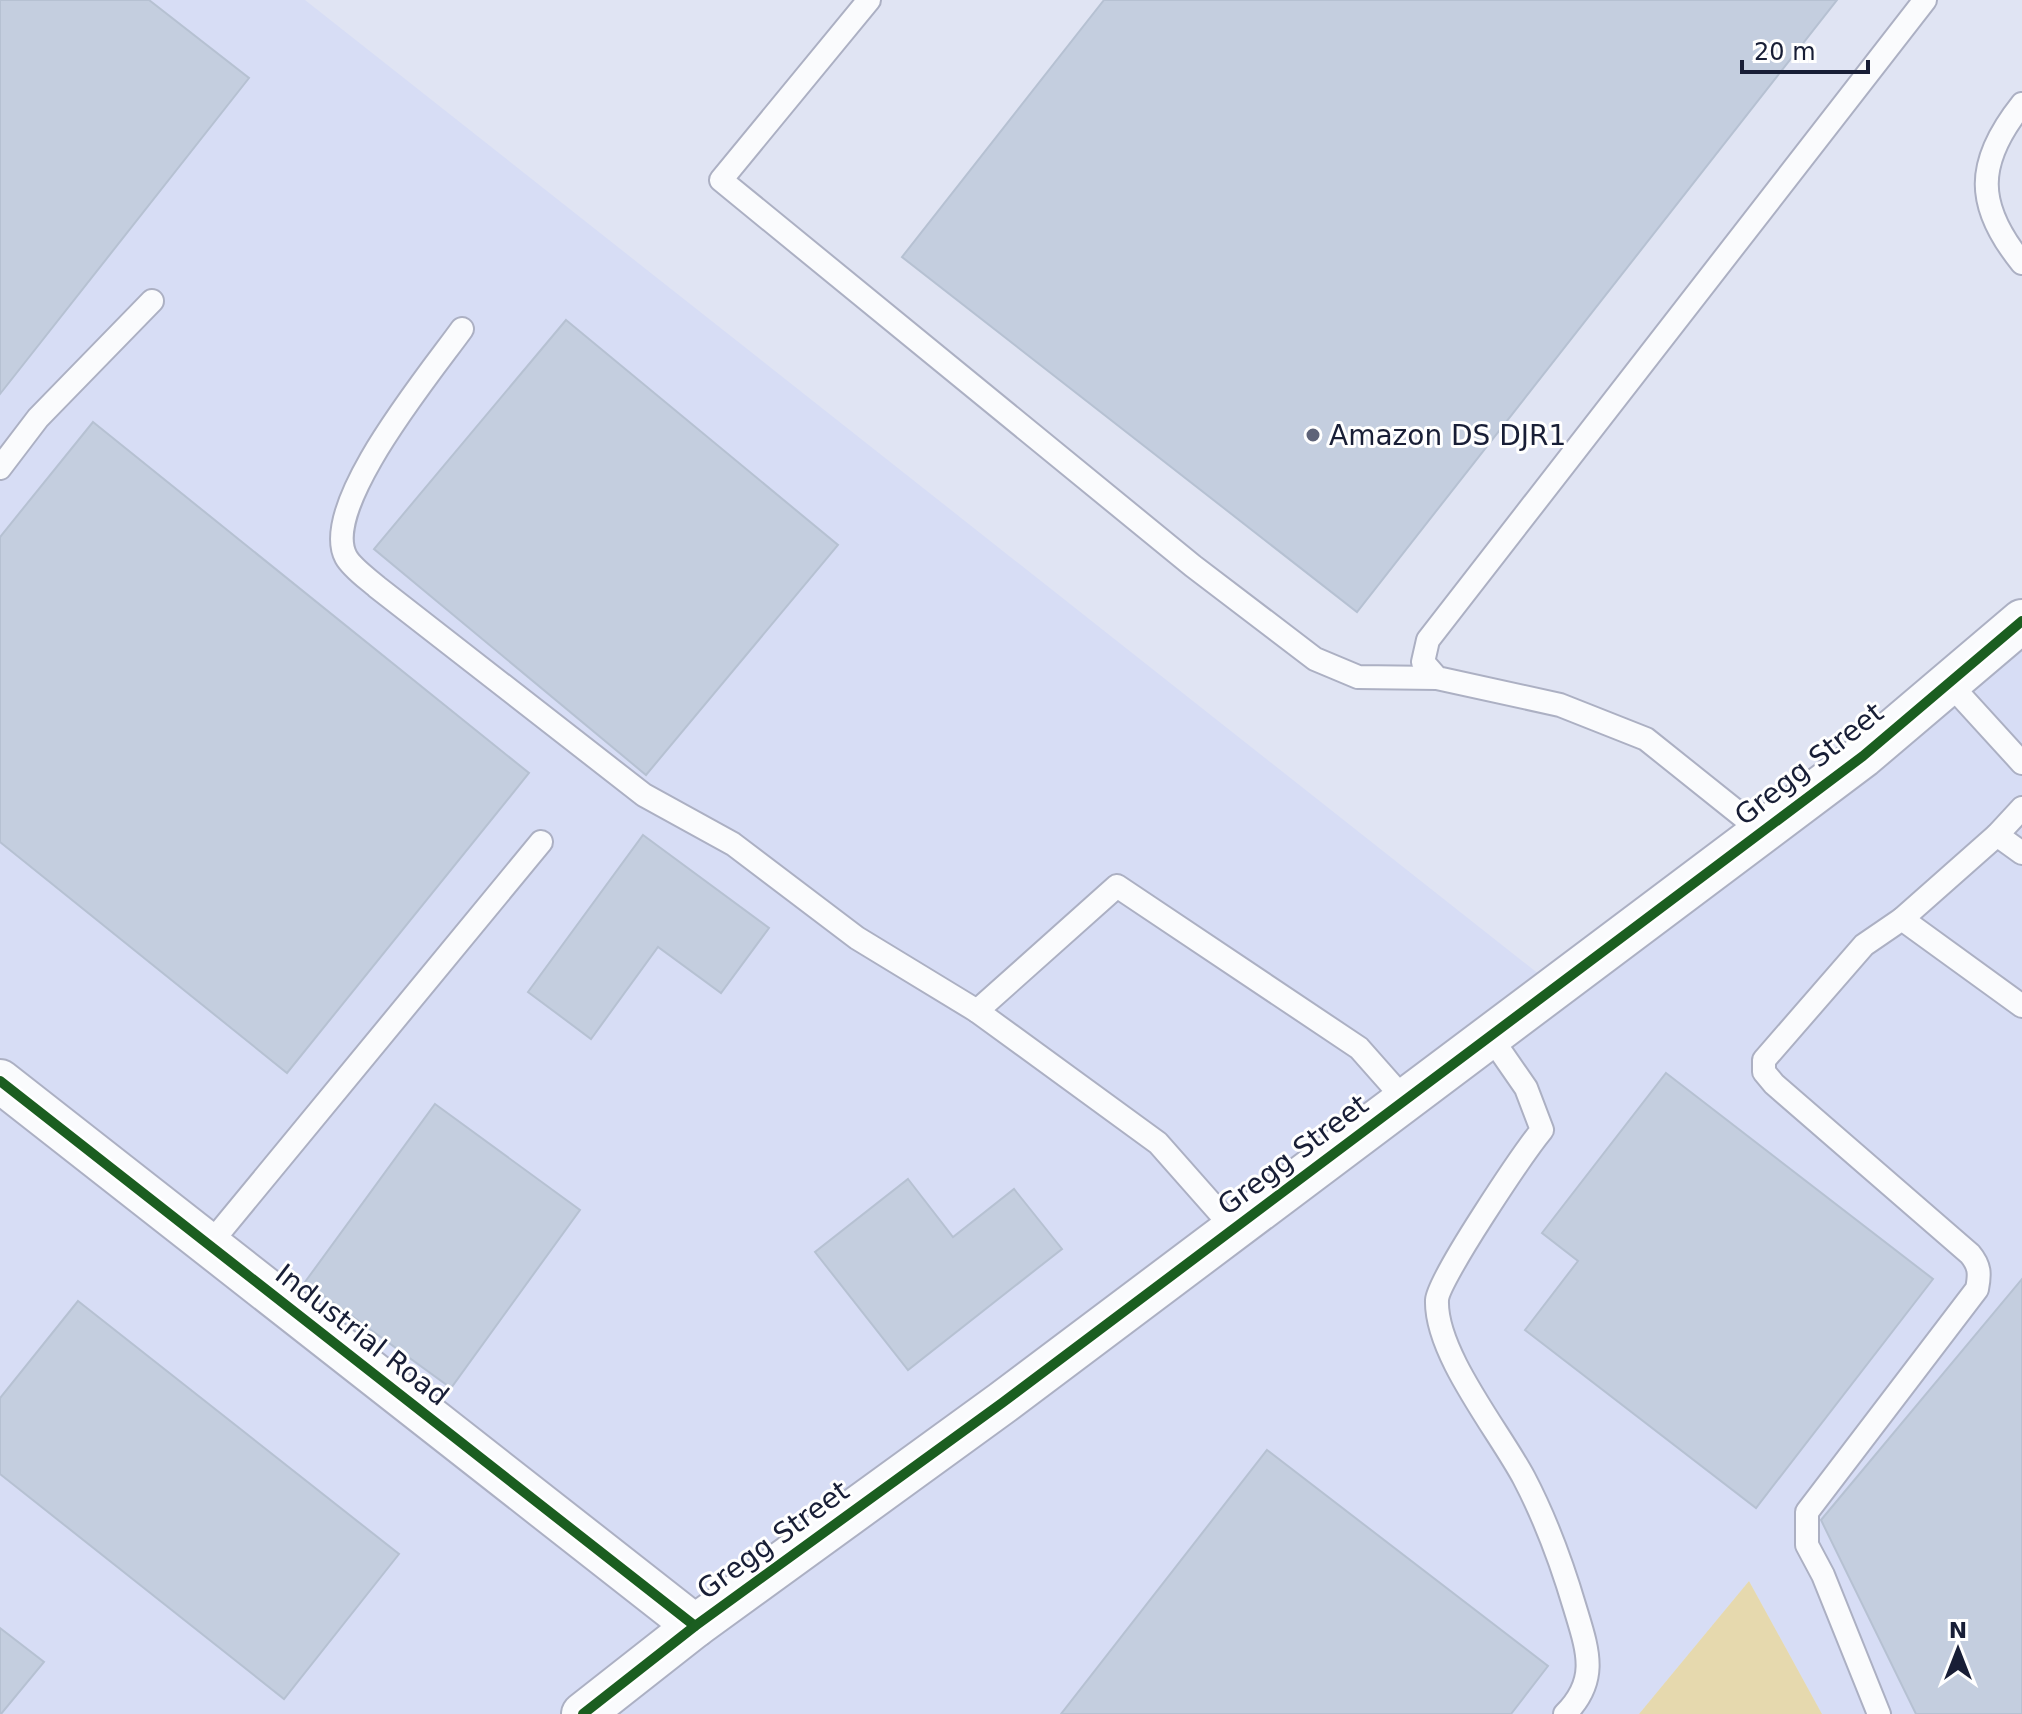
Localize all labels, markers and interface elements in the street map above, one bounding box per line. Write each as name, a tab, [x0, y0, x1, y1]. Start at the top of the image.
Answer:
scale bar	[1742, 24, 1868, 74]
text: 20 m	[1754, 38, 1816, 66]
place label: Amazon DS DJR1	[1329, 419, 1566, 452]
marker: Amazon DS DJR1	[1304, 426, 1322, 444]
street label: Gregg Street	[1728, 696, 1890, 832]
street label: Gregg Street	[1211, 1088, 1375, 1222]
street label: Industrial Road	[269, 1257, 455, 1413]
street label: Gregg Street	[691, 1474, 855, 1606]
north arrow	[1918, 1610, 1998, 1690]
text: N	[1949, 1618, 1967, 1643]

